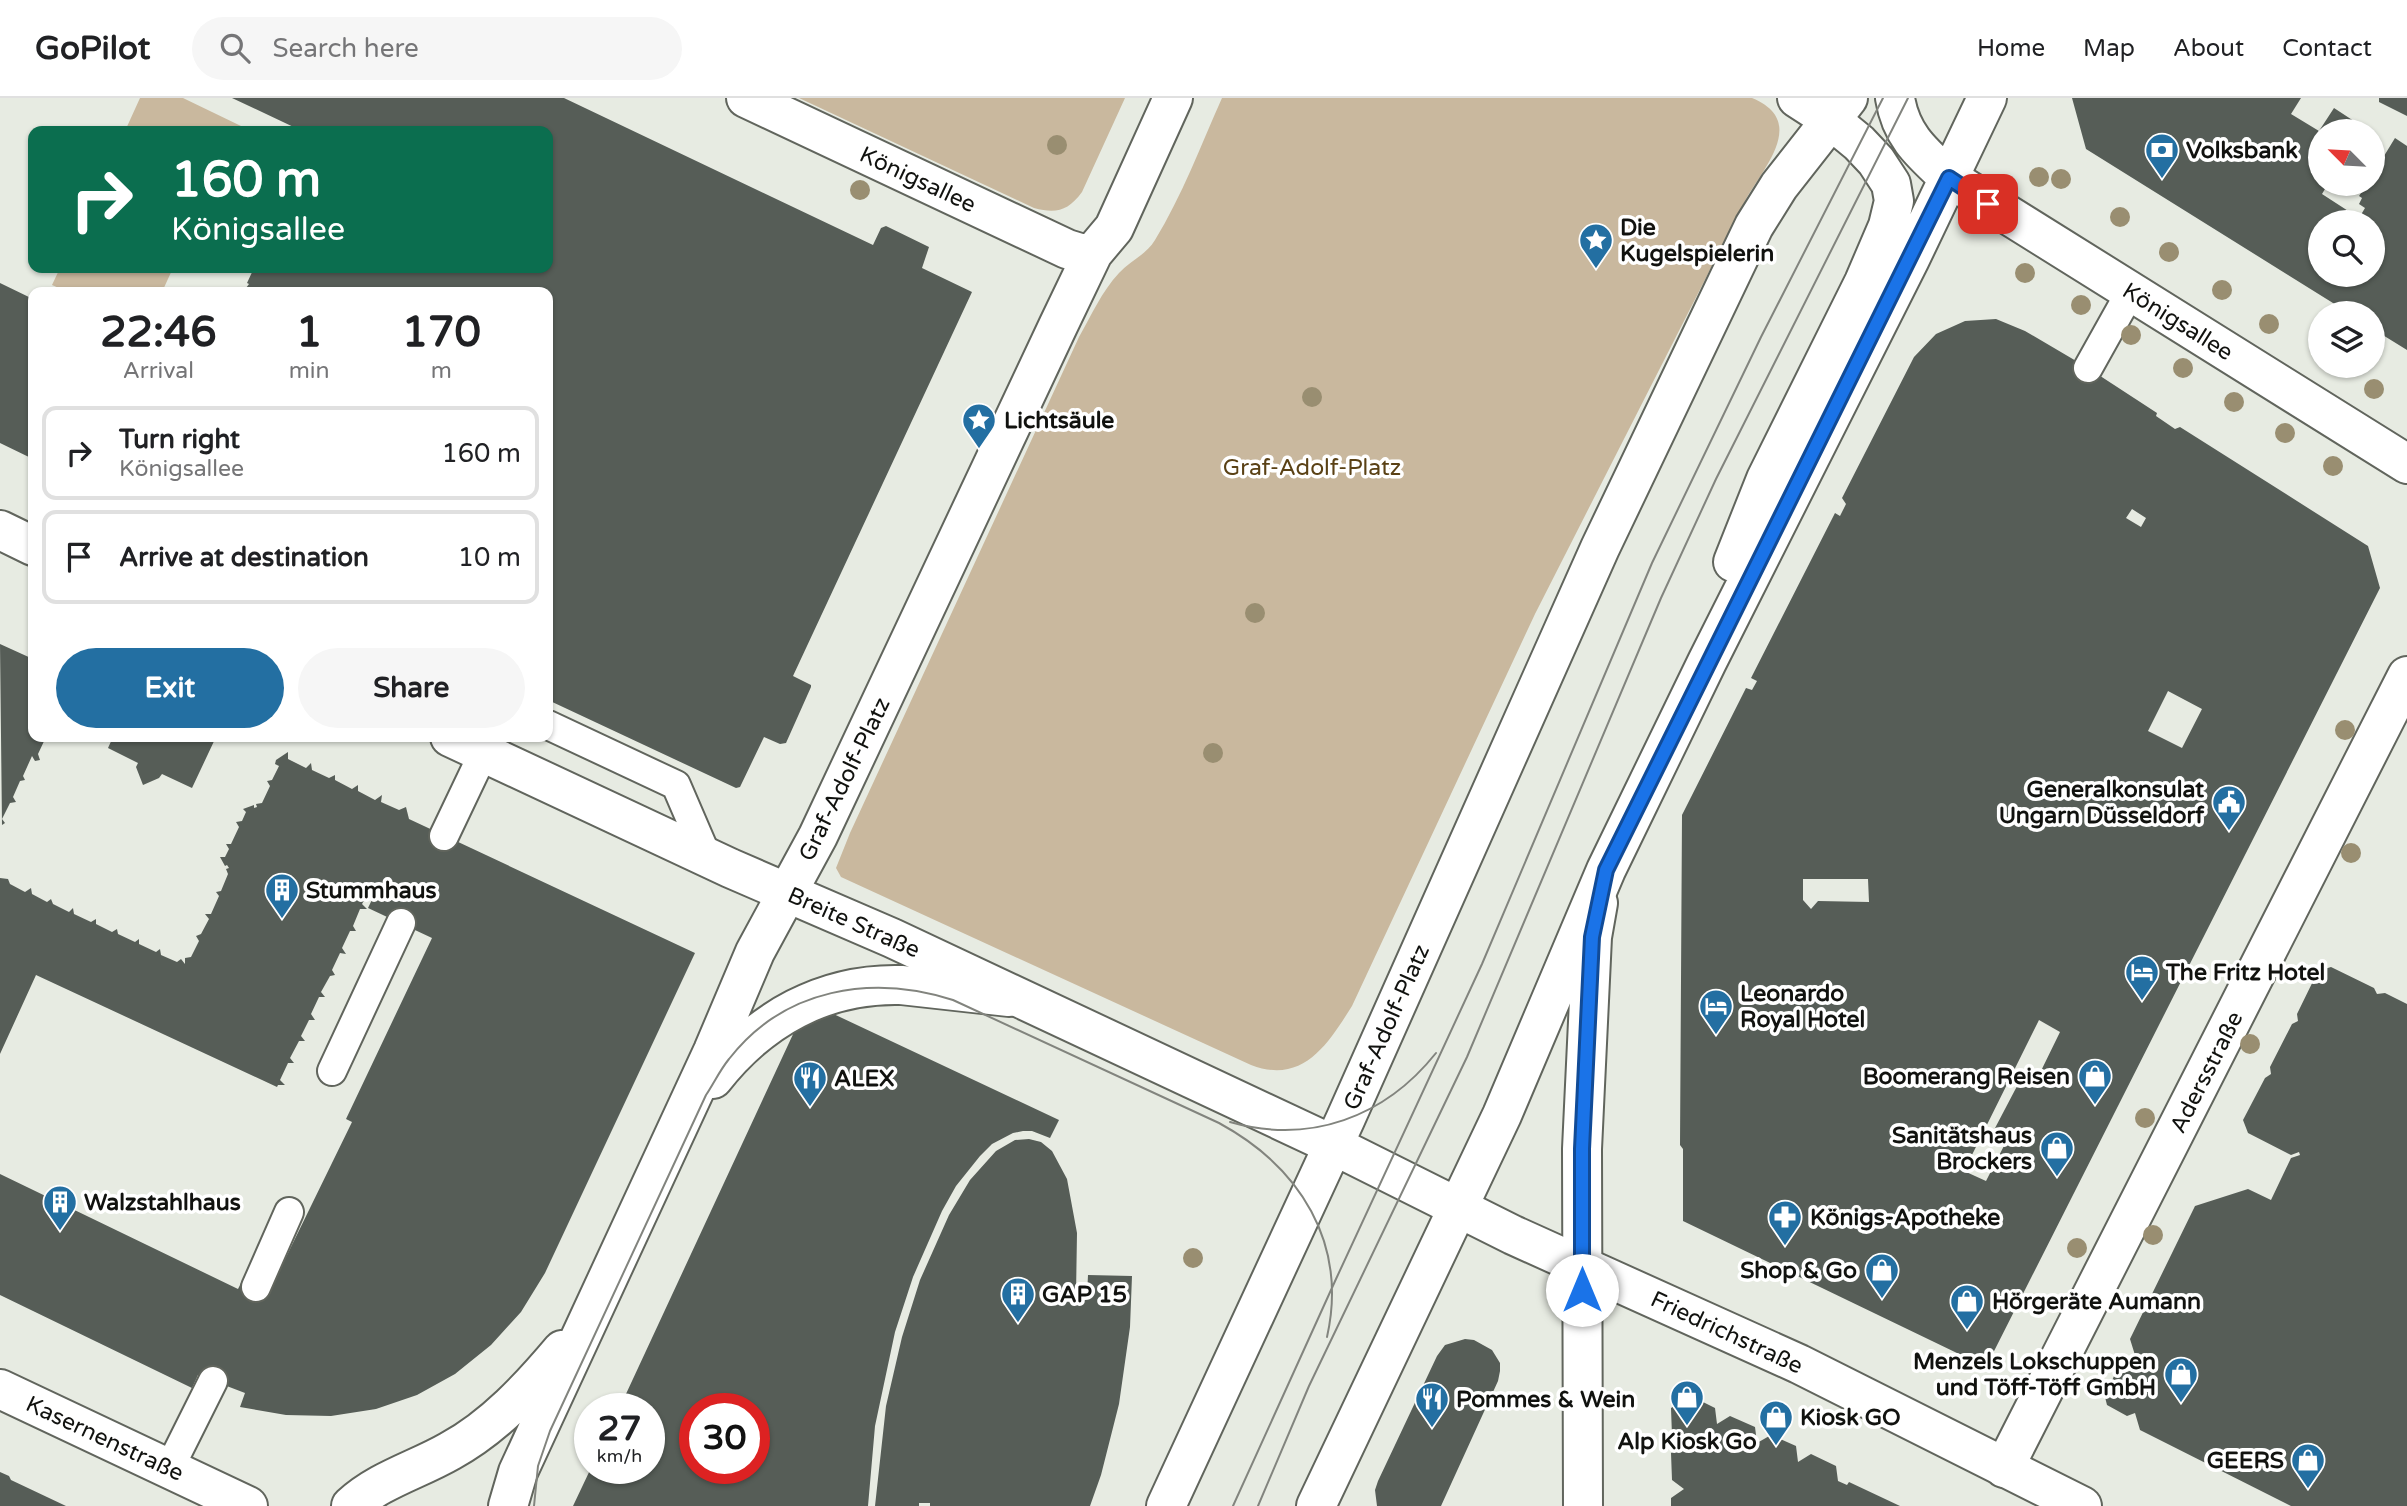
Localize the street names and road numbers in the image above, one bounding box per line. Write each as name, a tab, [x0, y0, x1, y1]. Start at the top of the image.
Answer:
street label: Königsallee	[855, 141, 980, 219]
street label: Königsallee	[2117, 277, 2238, 367]
street label: Graf-Adolf-Platz	[793, 693, 897, 866]
street label: Breite Straße	[783, 881, 924, 965]
street label: Graf-Adolf-Platz	[1338, 940, 1436, 1115]
street label: Adersstraße	[2164, 1007, 2249, 1138]
street label: Friedrichstraße	[1646, 1285, 1807, 1380]
street label: Kasernenstraße	[21, 1390, 188, 1488]

